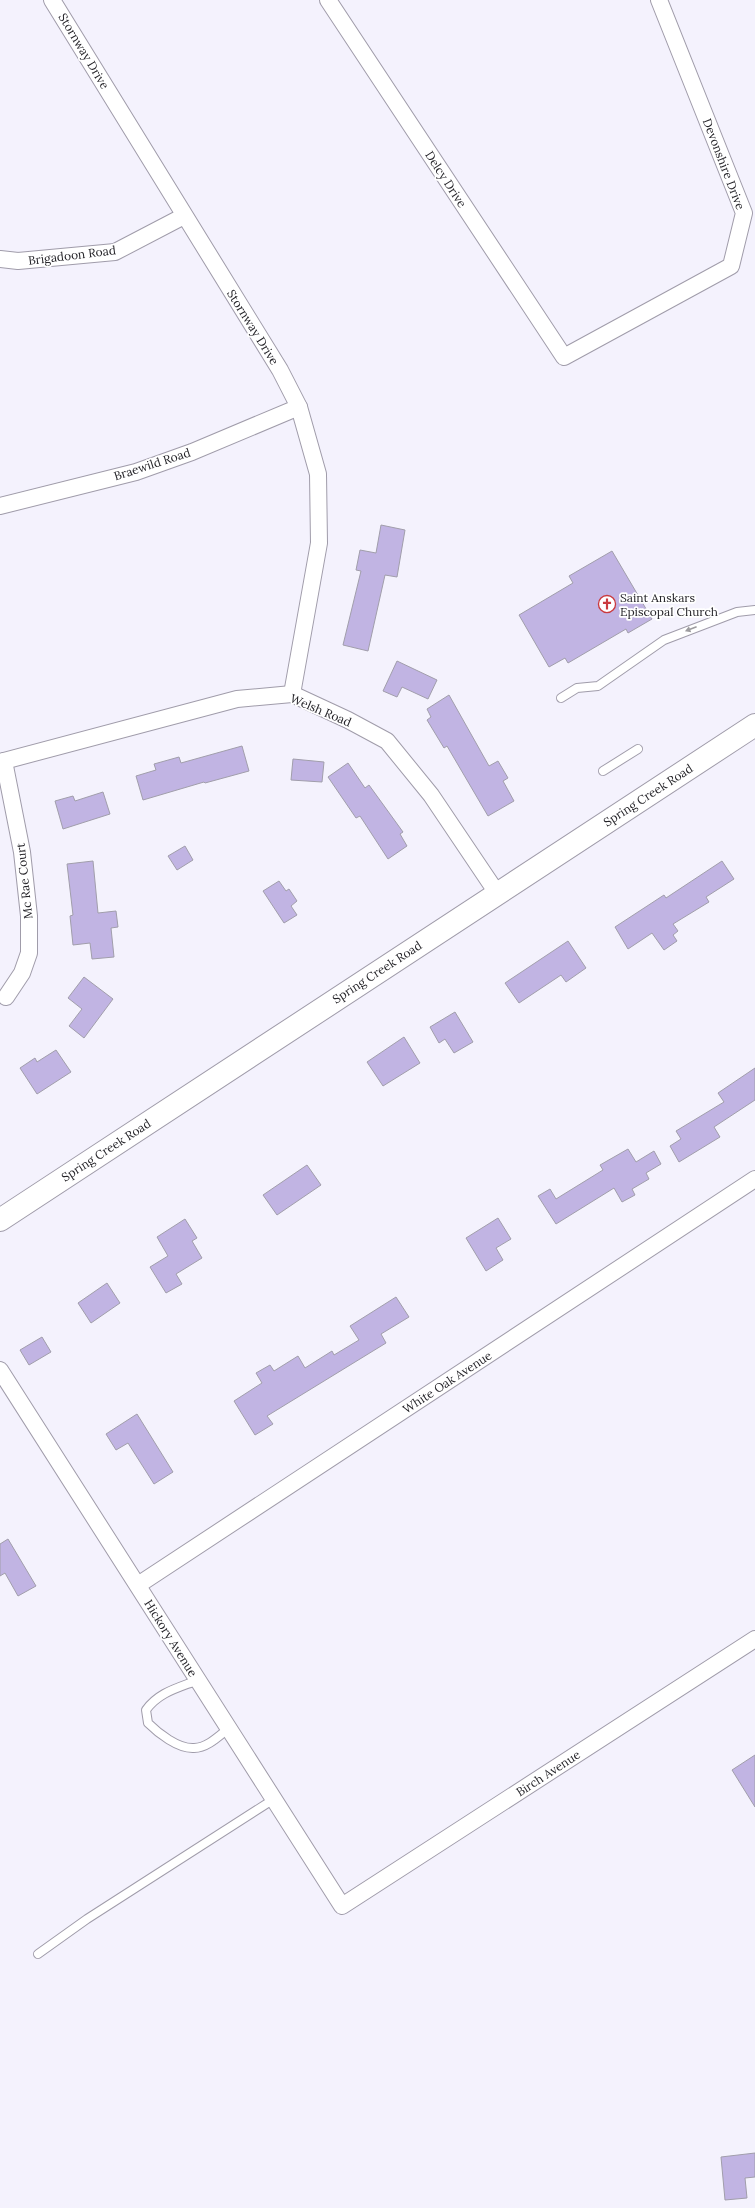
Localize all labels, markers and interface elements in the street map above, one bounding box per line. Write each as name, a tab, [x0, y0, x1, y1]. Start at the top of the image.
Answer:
street label: Stornway Drive	[55, 10, 113, 92]
street label: Devonshire Drive	[700, 116, 748, 212]
street label: Delcy Drive	[422, 148, 470, 211]
street label: Brigadoon Road	[27, 242, 117, 268]
street label: Stornway Drive	[224, 287, 282, 368]
street label: Braewild Road	[112, 445, 192, 483]
place label: Saint Anskars Episcopal Church	[620, 590, 718, 619]
church icon: Saint Anskars Episcopal Church	[597, 594, 617, 614]
one-way arrow	[685, 627, 697, 633]
street label: Welsh Road	[288, 690, 354, 730]
street label: Spring Creek Road	[601, 761, 695, 829]
street label: Mc Rae Court	[13, 842, 35, 920]
street label: Spring Creek Road	[330, 938, 424, 1006]
street label: Spring Creek Road	[59, 1116, 153, 1184]
street label: White Oak Avenue	[400, 1347, 495, 1416]
street label: Hickory Avenue	[141, 1597, 201, 1680]
street label: Birch Avenue	[513, 1746, 583, 1799]

